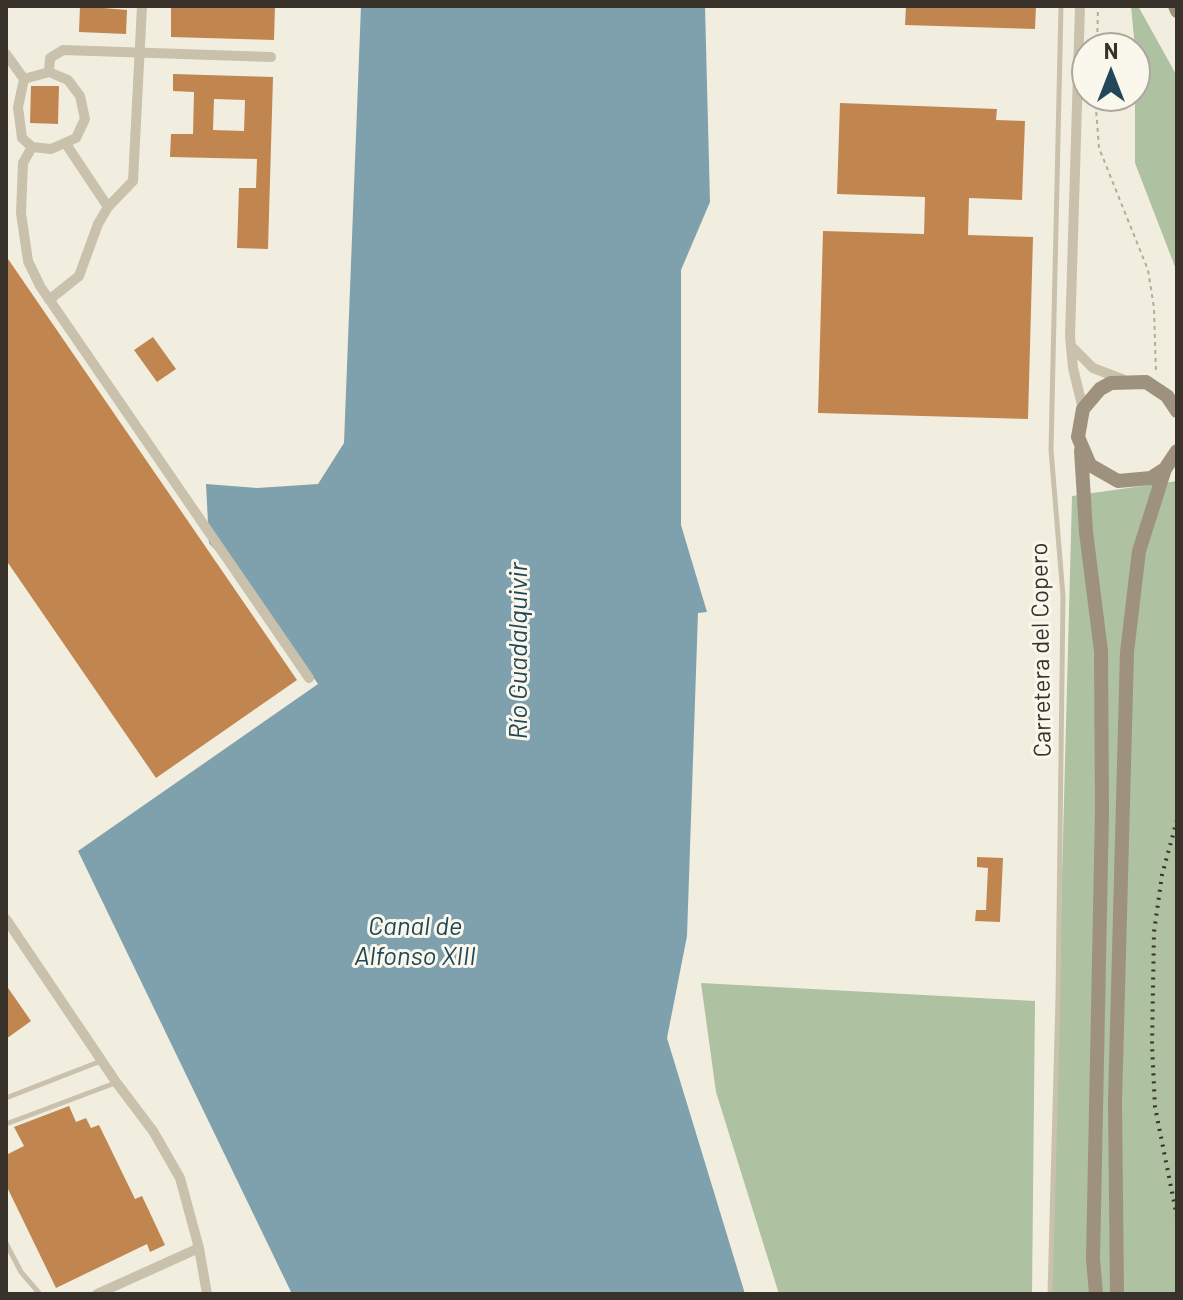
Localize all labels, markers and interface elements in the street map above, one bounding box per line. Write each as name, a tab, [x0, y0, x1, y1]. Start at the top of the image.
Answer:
north arrow	[1071, 32, 1151, 112]
text: N	[1104, 37, 1118, 63]
street label: Carretera del Copero	[1025, 542, 1057, 758]
water label: Río Guadalquivir	[502, 562, 534, 740]
water label: Canal de Alfonso XIII	[354, 910, 476, 972]

